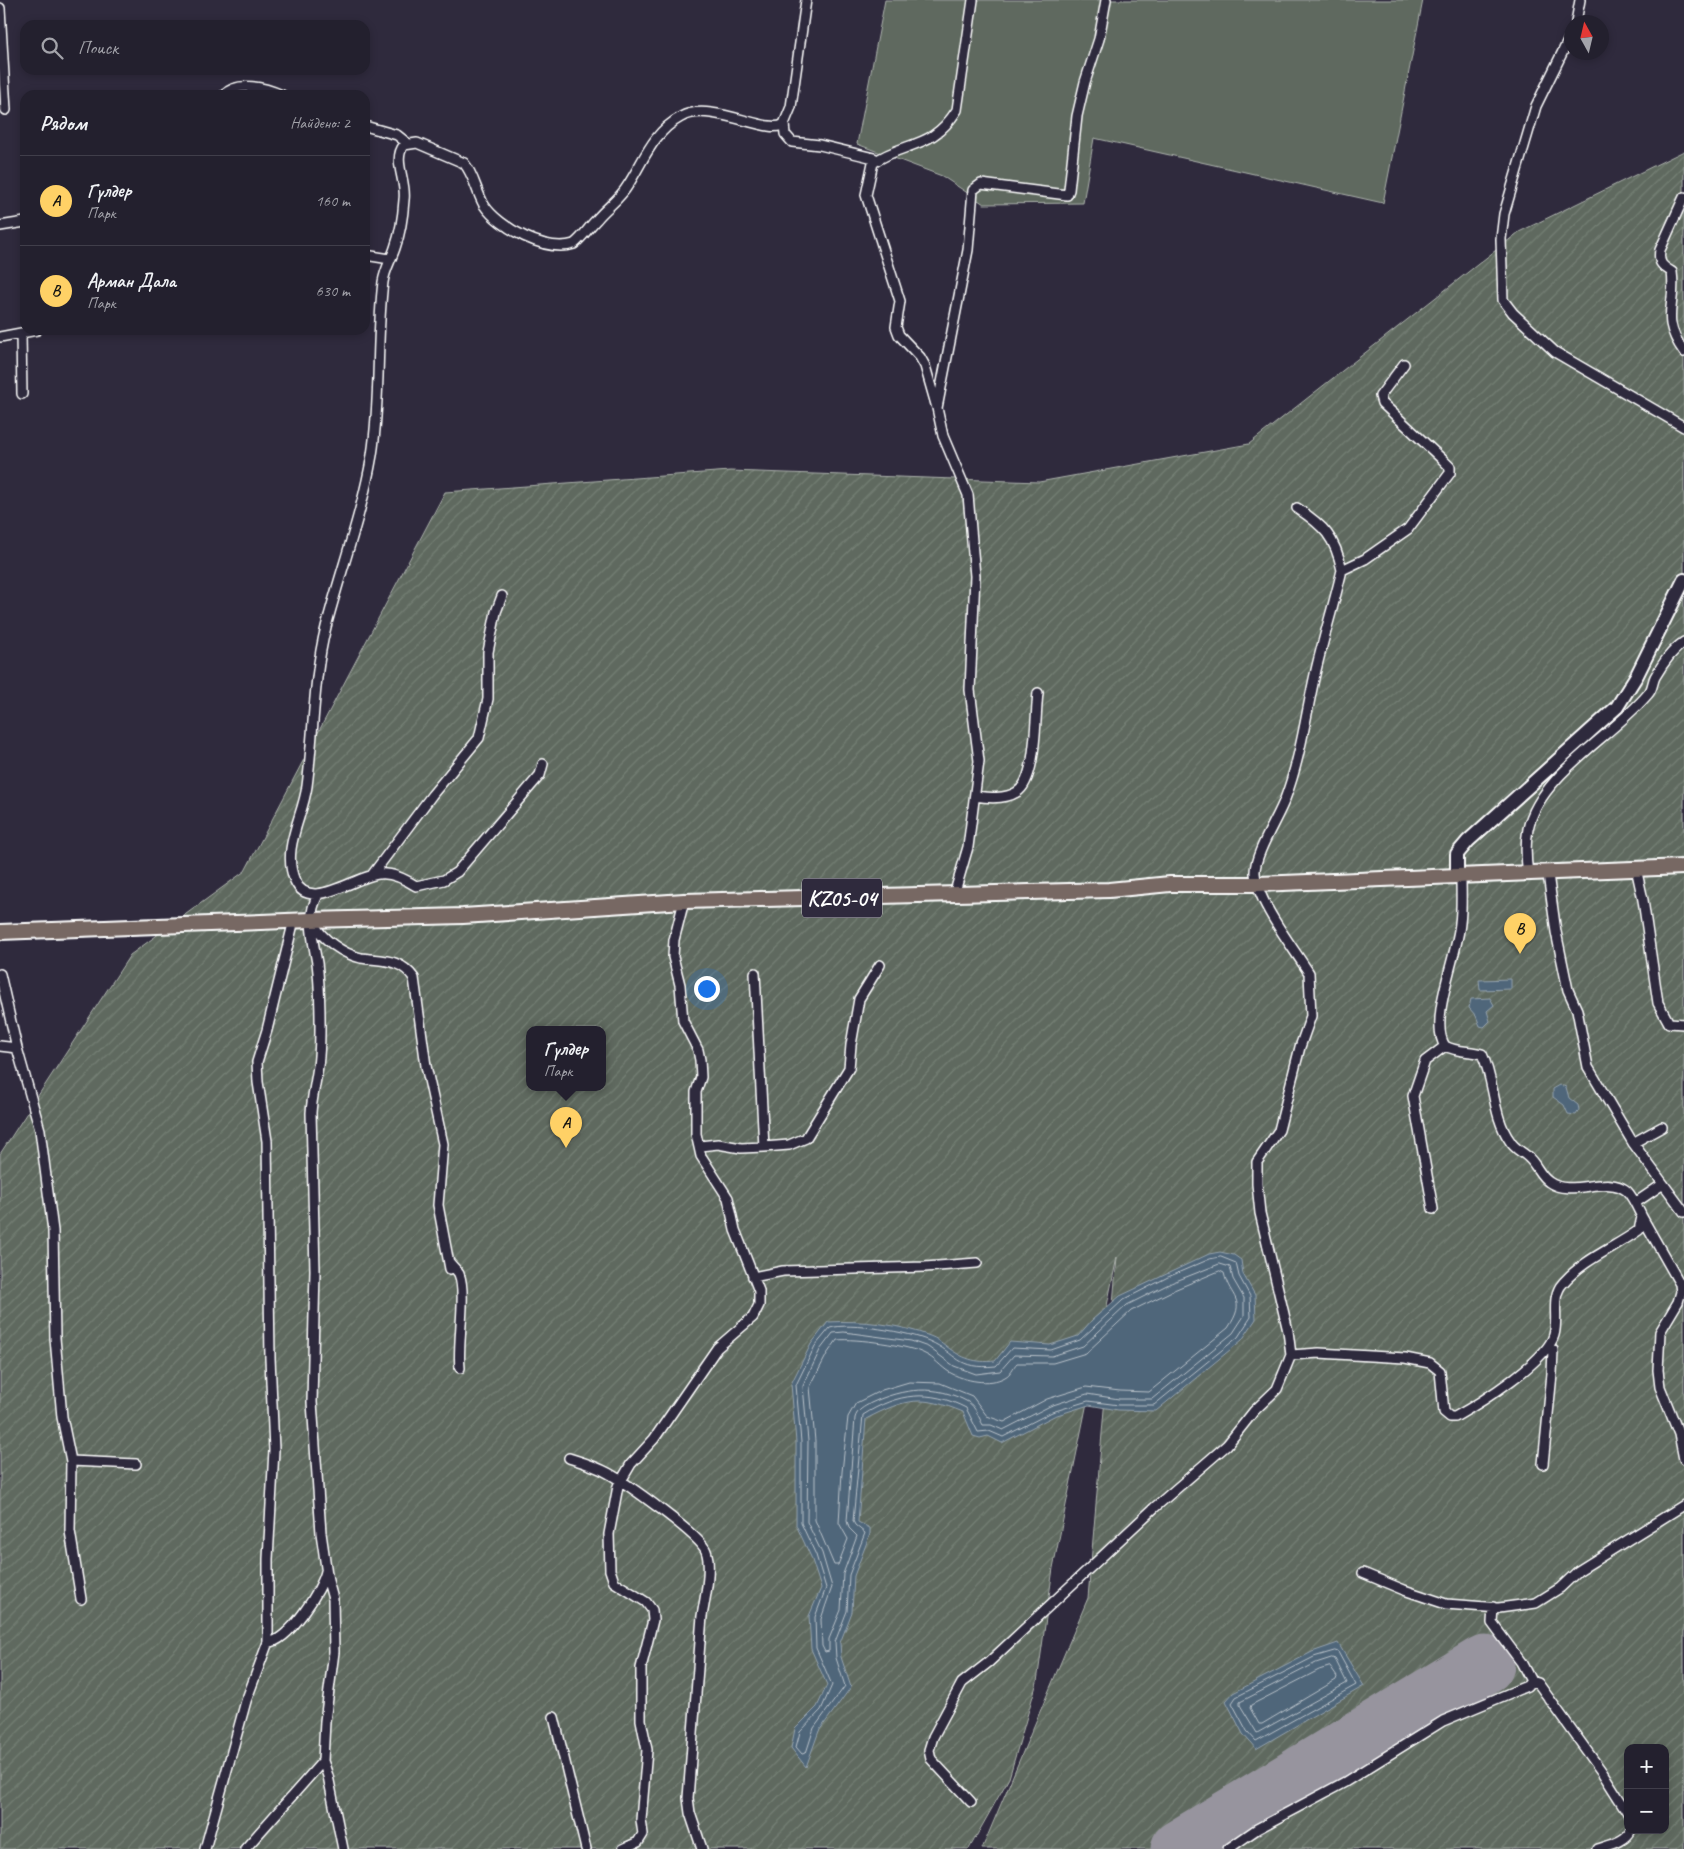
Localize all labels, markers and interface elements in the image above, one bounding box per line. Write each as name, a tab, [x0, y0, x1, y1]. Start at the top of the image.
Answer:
north arrow	[1564, 15, 1609, 60]
search box	[20, 20, 370, 75]
icon: search	[38, 34, 66, 62]
text: Поиск	[78, 36, 118, 60]
text: Рядом	[40, 110, 87, 136]
text: Найдено: 2	[290, 113, 350, 133]
text: Гүлдер	[87, 179, 131, 203]
text: A	[52, 191, 60, 211]
text: 160 m	[316, 191, 350, 211]
text: Парк	[87, 203, 116, 223]
text: Арман Дала	[87, 269, 176, 293]
text: B	[52, 281, 60, 301]
text: 630 m	[316, 281, 350, 301]
text: Парк	[87, 293, 116, 313]
road number: KZ05-04	[802, 878, 882, 918]
pin: B	[1504, 913, 1536, 954]
your location	[694, 976, 720, 1002]
popup	[526, 1026, 606, 1091]
text: Гүлдер	[544, 1037, 588, 1061]
text: Парк	[544, 1061, 572, 1081]
pin: A	[550, 1107, 582, 1148]
map controls	[1624, 1744, 1669, 1834]
button: +	[1624, 1744, 1669, 1789]
button: −	[1624, 1789, 1669, 1834]

